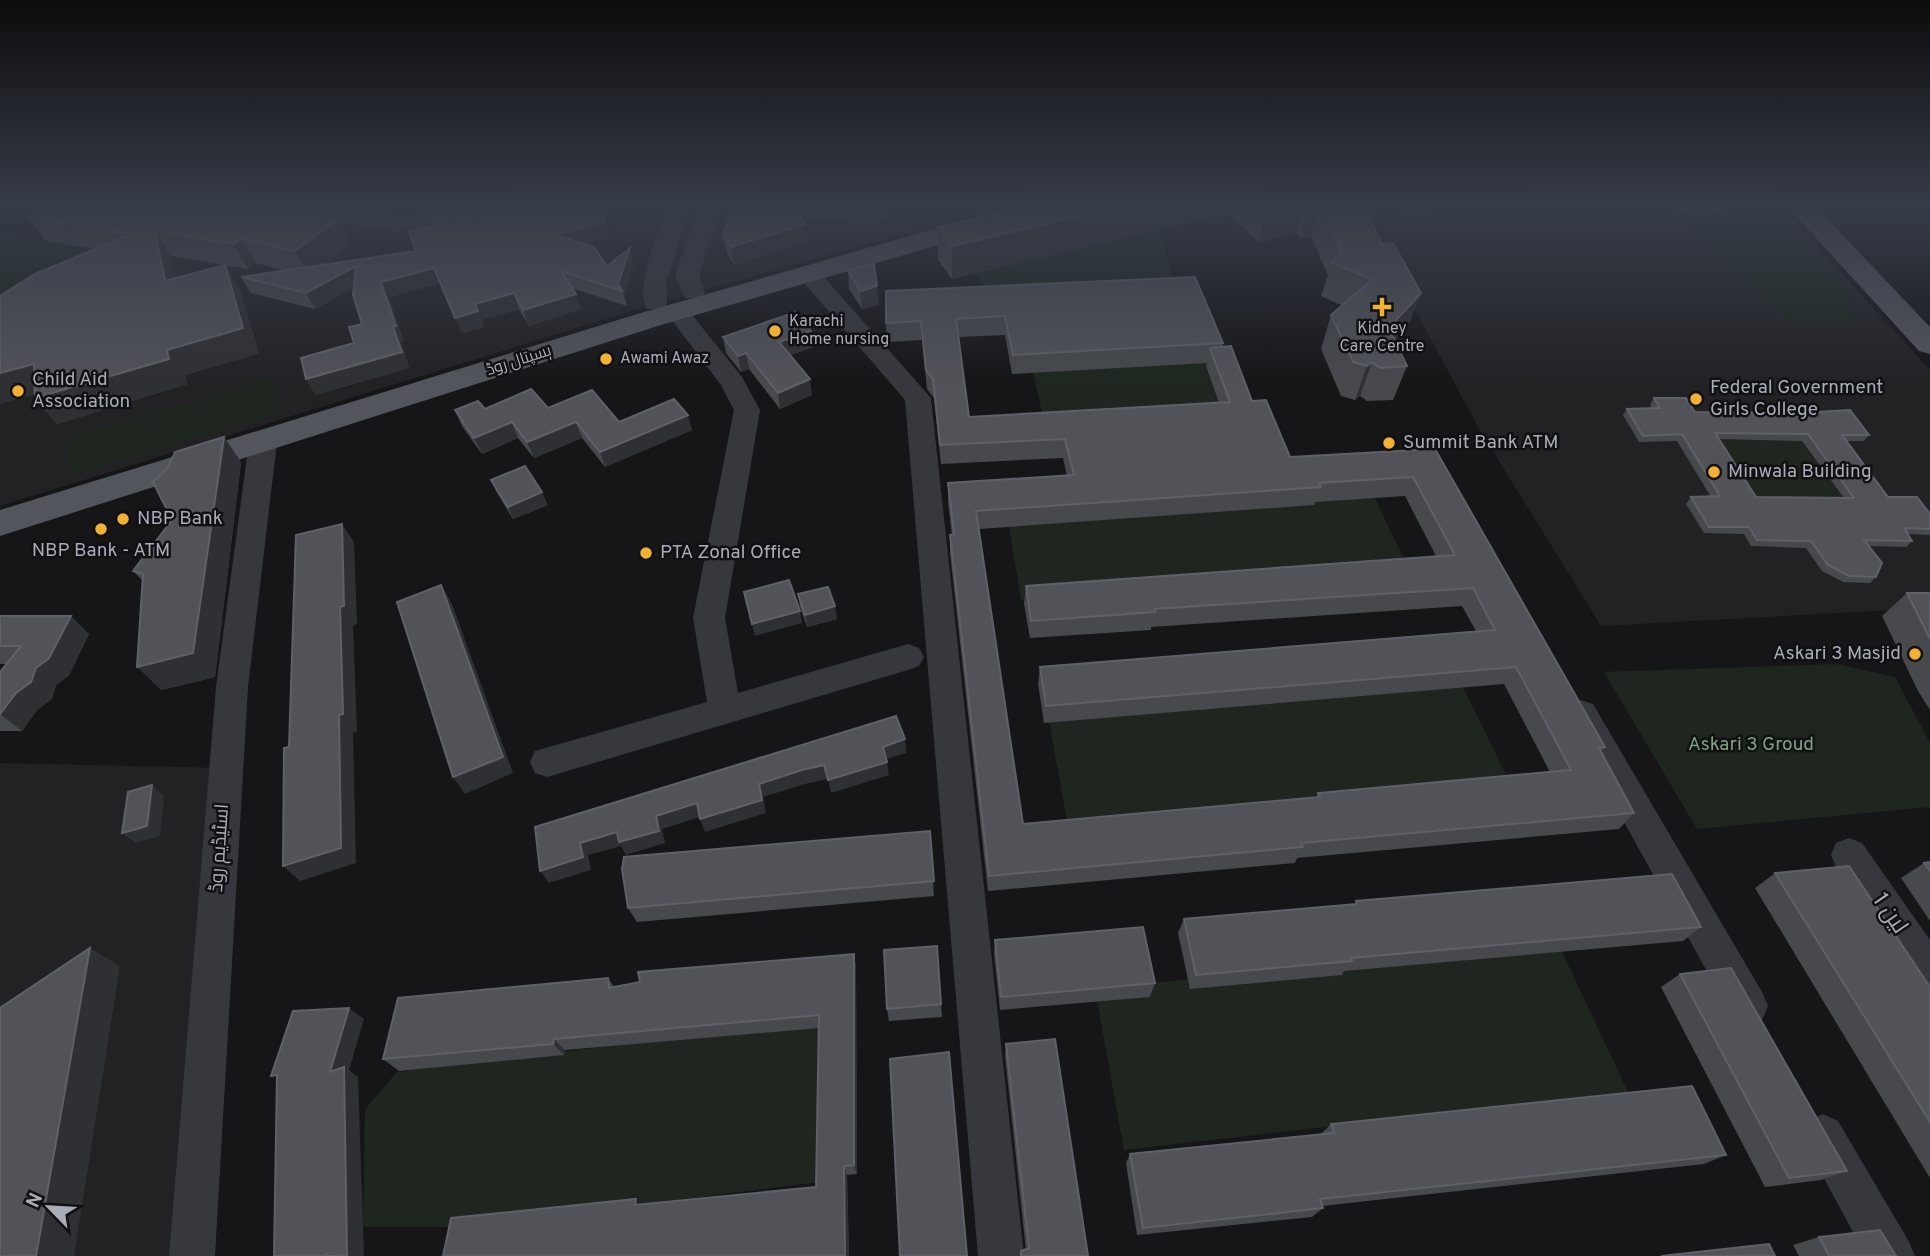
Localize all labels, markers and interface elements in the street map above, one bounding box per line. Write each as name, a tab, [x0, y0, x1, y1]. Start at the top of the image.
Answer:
marker: Kidney Care Centre	[1372, 297, 1392, 317]
place label: Karachi Home nursing	[789, 312, 889, 350]
place label: Kidney Care Centre	[1340, 319, 1424, 357]
marker: Karachi Home nursing	[767, 323, 783, 339]
street label: ہسپتال روڈ	[484, 341, 554, 381]
place label: Awami Awaz	[620, 349, 709, 369]
marker: Awami Awaz	[598, 351, 614, 367]
place label: Child Aid Association	[32, 368, 130, 414]
place label: Federal Government Girls College	[1710, 376, 1884, 422]
marker: Child Aid Association	[10, 383, 26, 399]
marker: Federal Government Girls College	[1688, 391, 1704, 407]
place label: Summit Bank ATM	[1403, 431, 1559, 455]
marker: Summit Bank ATM	[1381, 435, 1397, 451]
place label: Minwala Building	[1728, 460, 1872, 484]
marker: Minwala Building	[1706, 464, 1722, 480]
place label: NBP Bank	[137, 507, 223, 531]
marker: NBP Bank	[115, 511, 131, 527]
marker: NBP Bank - ATM	[93, 521, 109, 537]
place label: NBP Bank - ATM	[32, 539, 170, 563]
place label: PTA Zonal Office	[660, 541, 801, 565]
marker: PTA Zonal Office	[638, 545, 654, 561]
place label: Askari 3 Masjid	[1773, 642, 1901, 666]
marker: Askari 3 Masjid	[1907, 646, 1923, 662]
park label: Askari 3 Groud	[1688, 733, 1814, 757]
street label: اسٹیڈیم روڈ	[205, 803, 235, 893]
street label: لین 1	[1865, 888, 1913, 940]
north arrow	[14, 1172, 84, 1242]
text: N	[22, 1189, 49, 1212]

